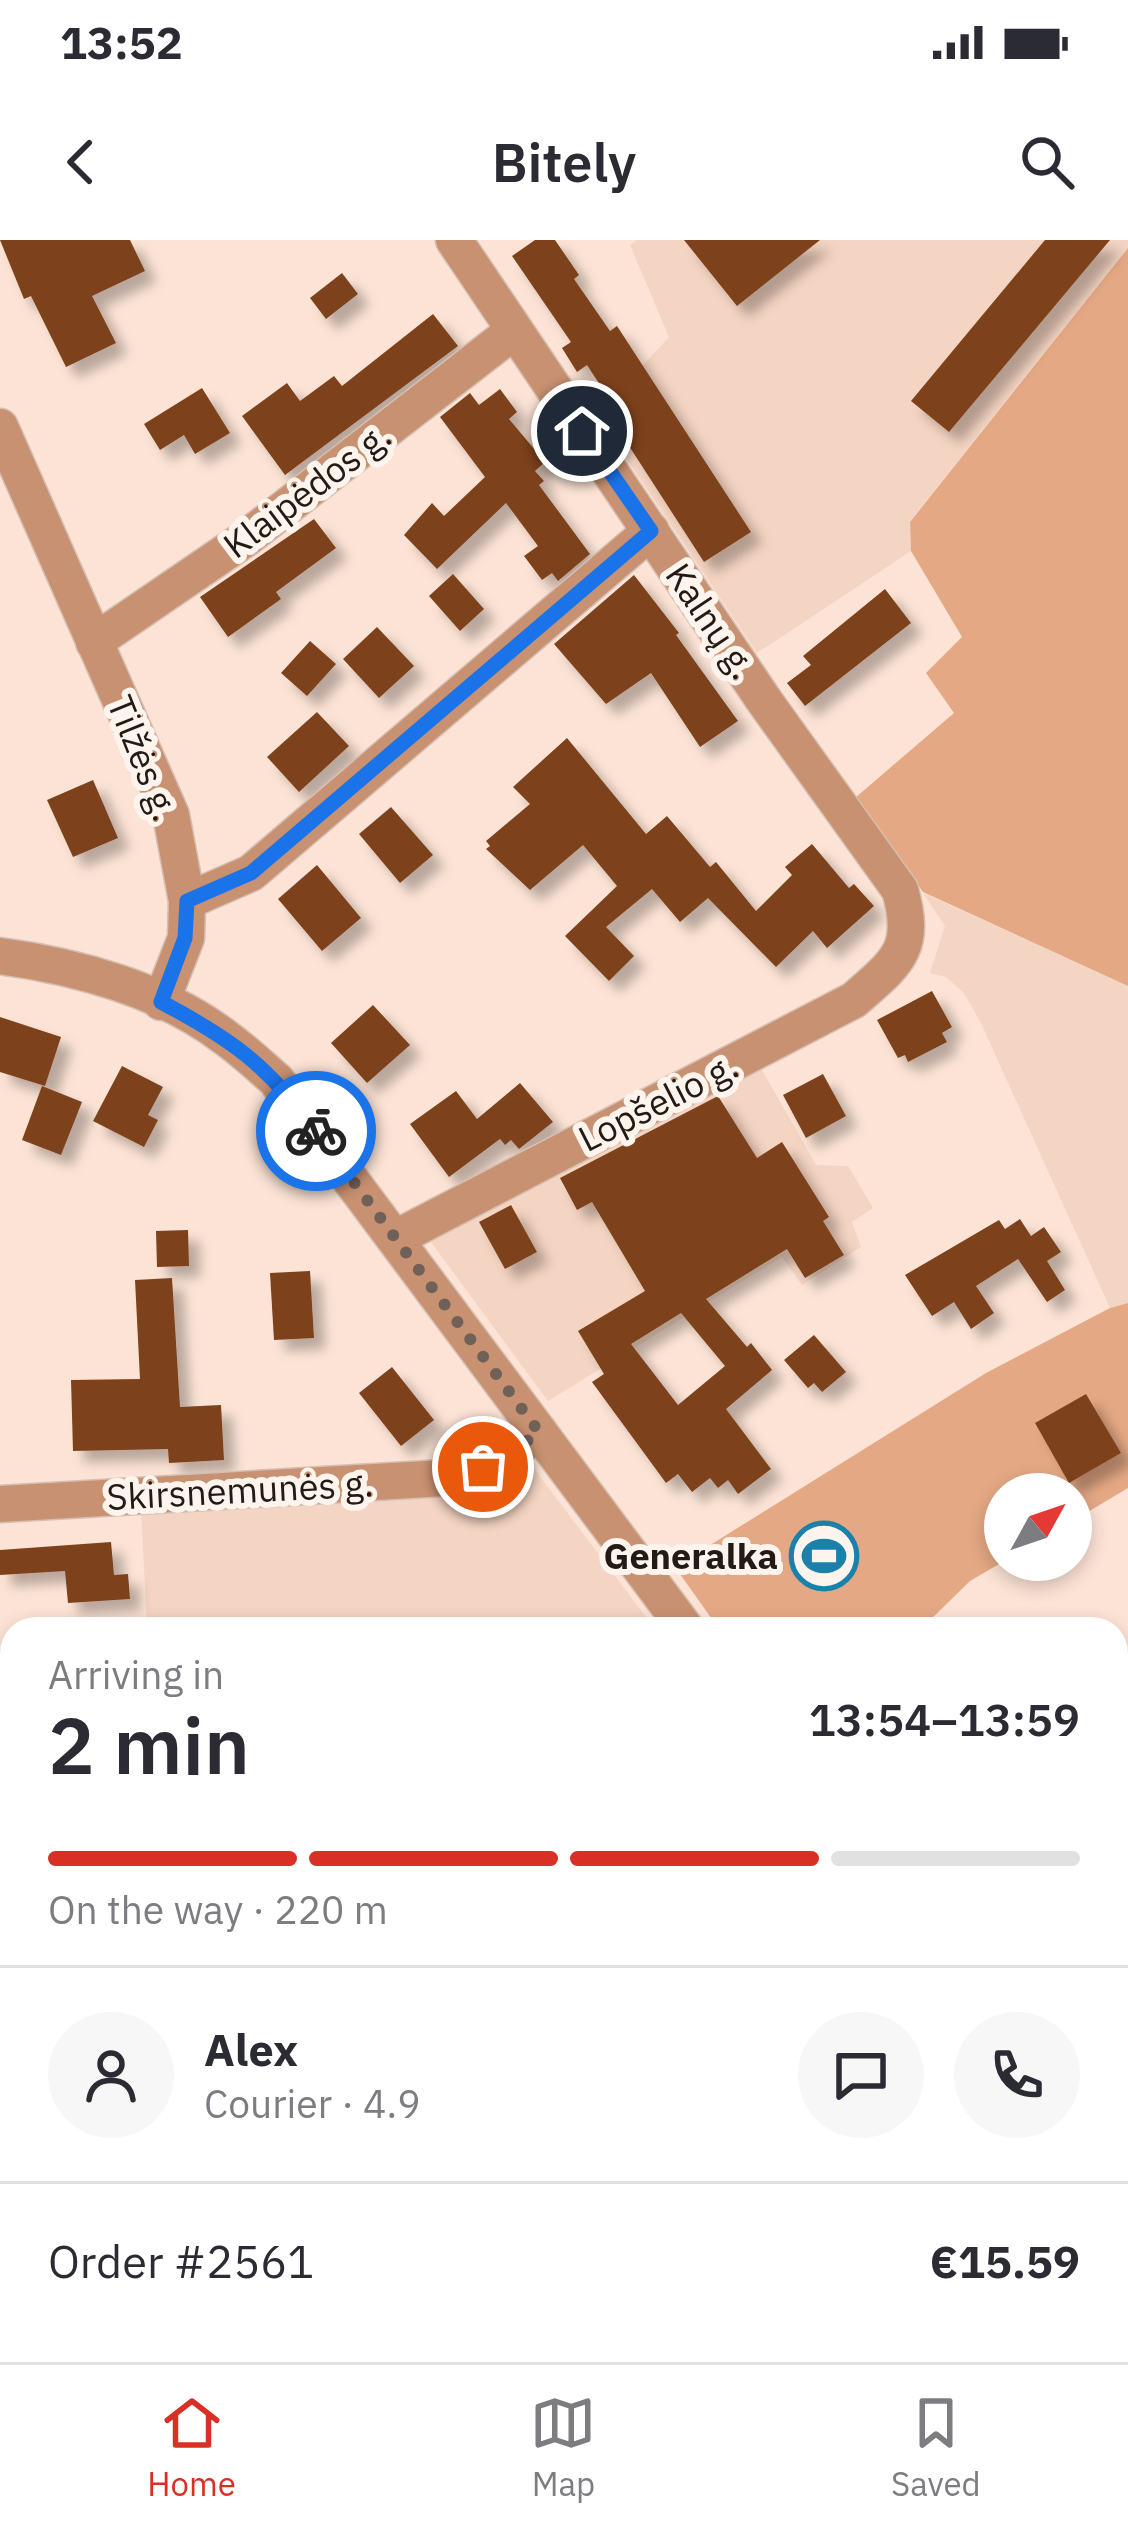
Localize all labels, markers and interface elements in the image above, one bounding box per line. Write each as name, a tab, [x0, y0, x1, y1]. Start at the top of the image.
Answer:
text: 13:52	[60, 13, 183, 71]
text: Bitely	[492, 127, 636, 197]
icon: back	[48, 129, 114, 195]
icon: search	[1014, 129, 1080, 195]
pin	[531, 380, 633, 482]
icon: home	[549, 398, 615, 464]
street label: Klaipėdos g.	[214, 411, 400, 568]
street label: Kalnų g.	[656, 554, 767, 688]
street label: Tilžės g.	[97, 688, 190, 827]
street label: Lopšelio g.	[570, 1041, 745, 1162]
courier	[256, 1071, 376, 1191]
icon: bike	[283, 1098, 349, 1164]
pin	[432, 1416, 534, 1518]
icon: bag	[450, 1434, 516, 1500]
street label: Skirsnemunės g.	[105, 1459, 375, 1520]
north arrow	[984, 1473, 1092, 1581]
map controls	[984, 1473, 1092, 1581]
sports icon: Generalka	[789, 1521, 859, 1591]
place label: Generalka	[604, 1532, 778, 1579]
text: Arriving in	[48, 1649, 224, 1700]
text: 13:54–13:59	[809, 1690, 1080, 1748]
text: 2 min	[48, 1694, 250, 1795]
text: On the way · 220 m	[48, 1884, 388, 1935]
button: person	[48, 2012, 174, 2138]
button: chat	[798, 2012, 924, 2138]
button: phone	[954, 2012, 1080, 2138]
text: Alex	[204, 2020, 298, 2078]
text: Courier · 4.9	[204, 2078, 421, 2129]
text: Order #2561	[48, 2232, 314, 2290]
text: €15.59	[930, 2232, 1080, 2290]
tab: Home	[147, 2390, 236, 2505]
tab: Map	[530, 2390, 596, 2505]
tab: Saved	[891, 2390, 981, 2505]

